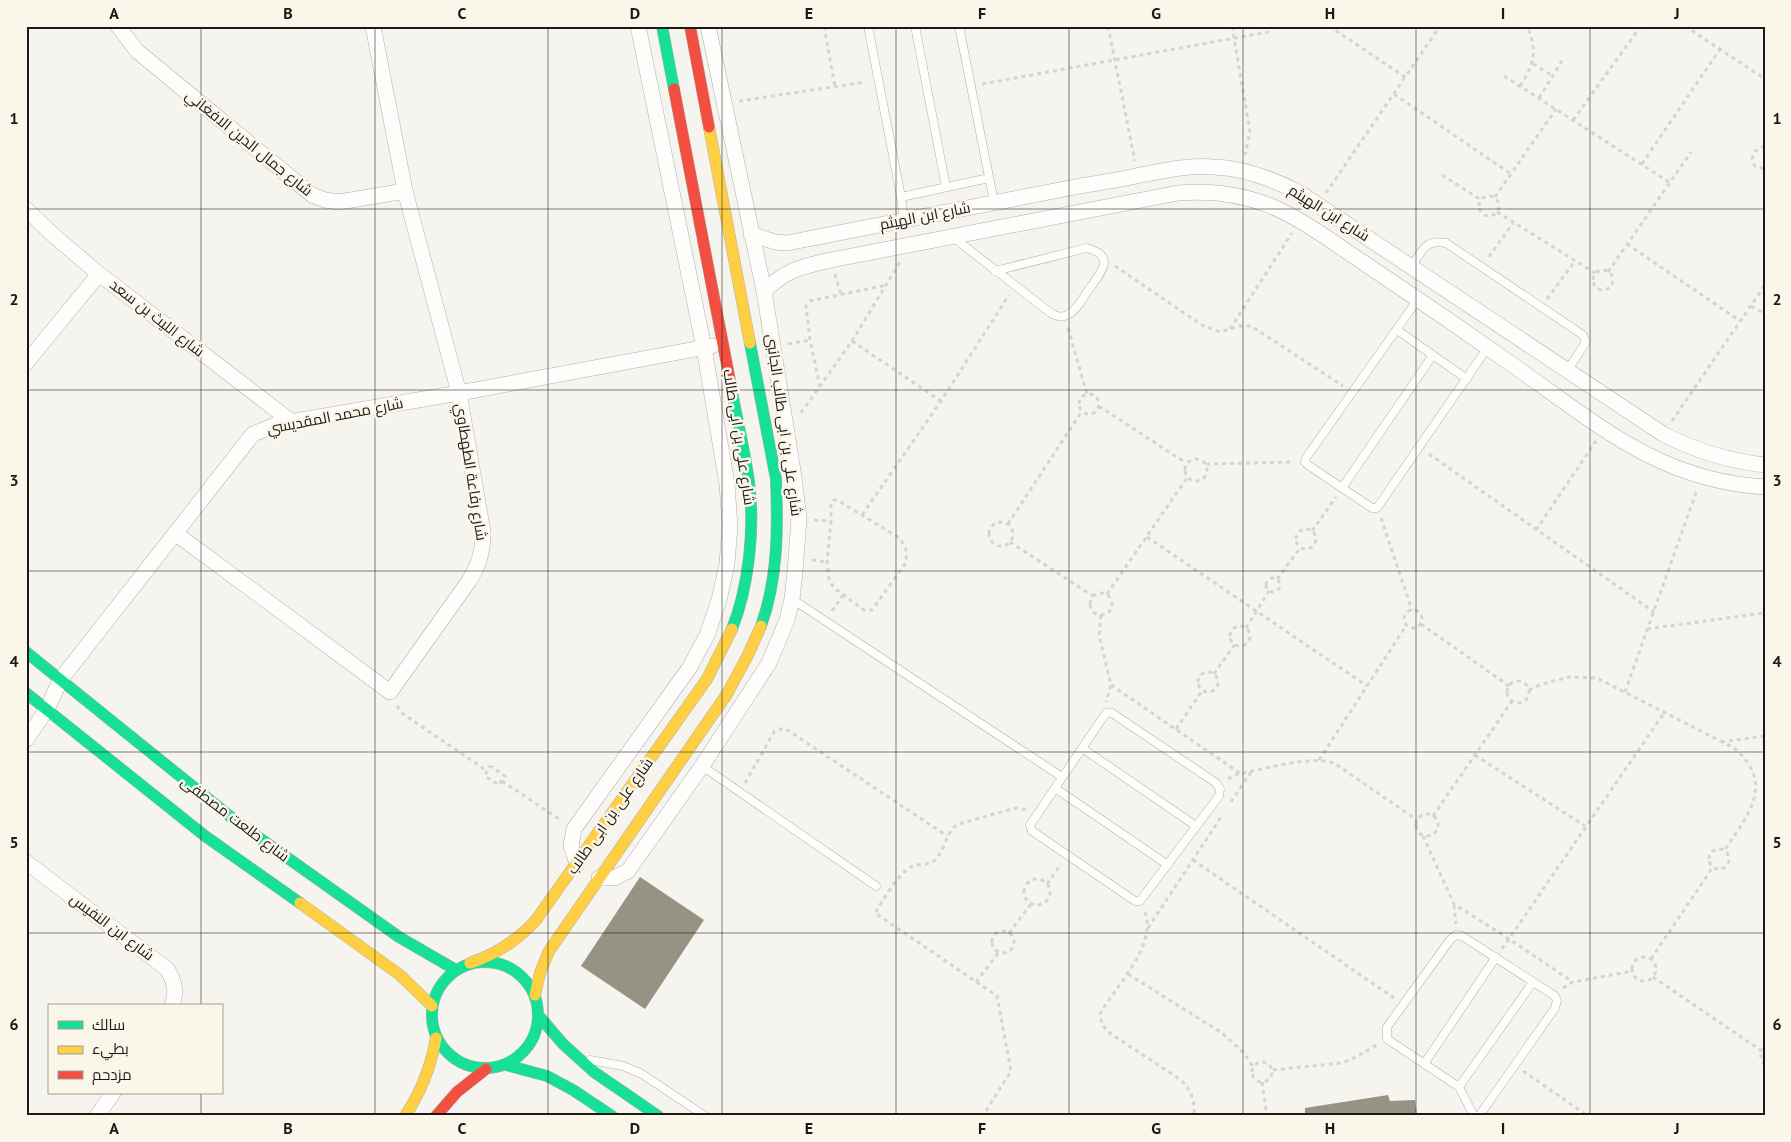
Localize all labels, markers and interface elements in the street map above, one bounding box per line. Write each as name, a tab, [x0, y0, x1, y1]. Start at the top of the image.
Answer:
text: A	[109, 3, 119, 23]
text: B	[283, 3, 293, 23]
text: C	[458, 3, 467, 23]
text: D	[630, 3, 640, 23]
text: E	[805, 3, 813, 23]
text: F	[978, 3, 986, 23]
text: G	[1151, 3, 1161, 23]
text: H	[1325, 3, 1335, 23]
text: I	[1501, 3, 1505, 23]
text: J	[1673, 3, 1680, 23]
street label: شارع جمال الدين الافغاني	[180, 85, 317, 202]
text: 1	[9, 108, 19, 128]
text: 1	[1772, 108, 1782, 128]
street label: شارع ابن الهيثم	[1284, 180, 1373, 247]
street label: شارع ابن الهيثم	[878, 197, 972, 236]
street label: شارع الليث بن سعد	[105, 275, 208, 362]
text: 2	[9, 289, 19, 309]
text: 2	[1772, 289, 1782, 309]
street label: شارع على بن ابى طالب الجانبى	[760, 333, 807, 518]
street label: شارع على بن ابى طالب	[717, 368, 760, 507]
street label: شارع محمد المقديسي	[265, 393, 405, 441]
street label: شارع رفاعة الطهطاوي	[448, 402, 492, 542]
text: 3	[9, 470, 19, 490]
text: 3	[1772, 470, 1782, 490]
text: 4	[9, 651, 19, 671]
text: 4	[1772, 651, 1782, 671]
street label: شارع على بن ابى طالب	[562, 754, 658, 879]
street label: شارع طلعت مصطفى	[176, 772, 293, 867]
text: 5	[9, 832, 19, 852]
text: 5	[1772, 832, 1782, 852]
street label: شارع ابن النفيس	[65, 889, 158, 966]
legend	[48, 1004, 222, 1094]
text: 6	[9, 1014, 19, 1034]
text: 6	[1772, 1014, 1782, 1034]
text: سالك	[92, 1015, 125, 1034]
text: بطيء	[92, 1039, 129, 1061]
text: مزدحم	[92, 1065, 132, 1085]
text: A	[109, 1118, 119, 1138]
text: B	[283, 1118, 293, 1138]
text: C	[458, 1118, 467, 1138]
text: D	[630, 1118, 640, 1138]
text: E	[805, 1118, 813, 1138]
text: F	[978, 1118, 986, 1138]
text: G	[1151, 1118, 1161, 1138]
text: H	[1325, 1118, 1335, 1138]
text: I	[1501, 1118, 1505, 1138]
text: J	[1673, 1118, 1680, 1138]

